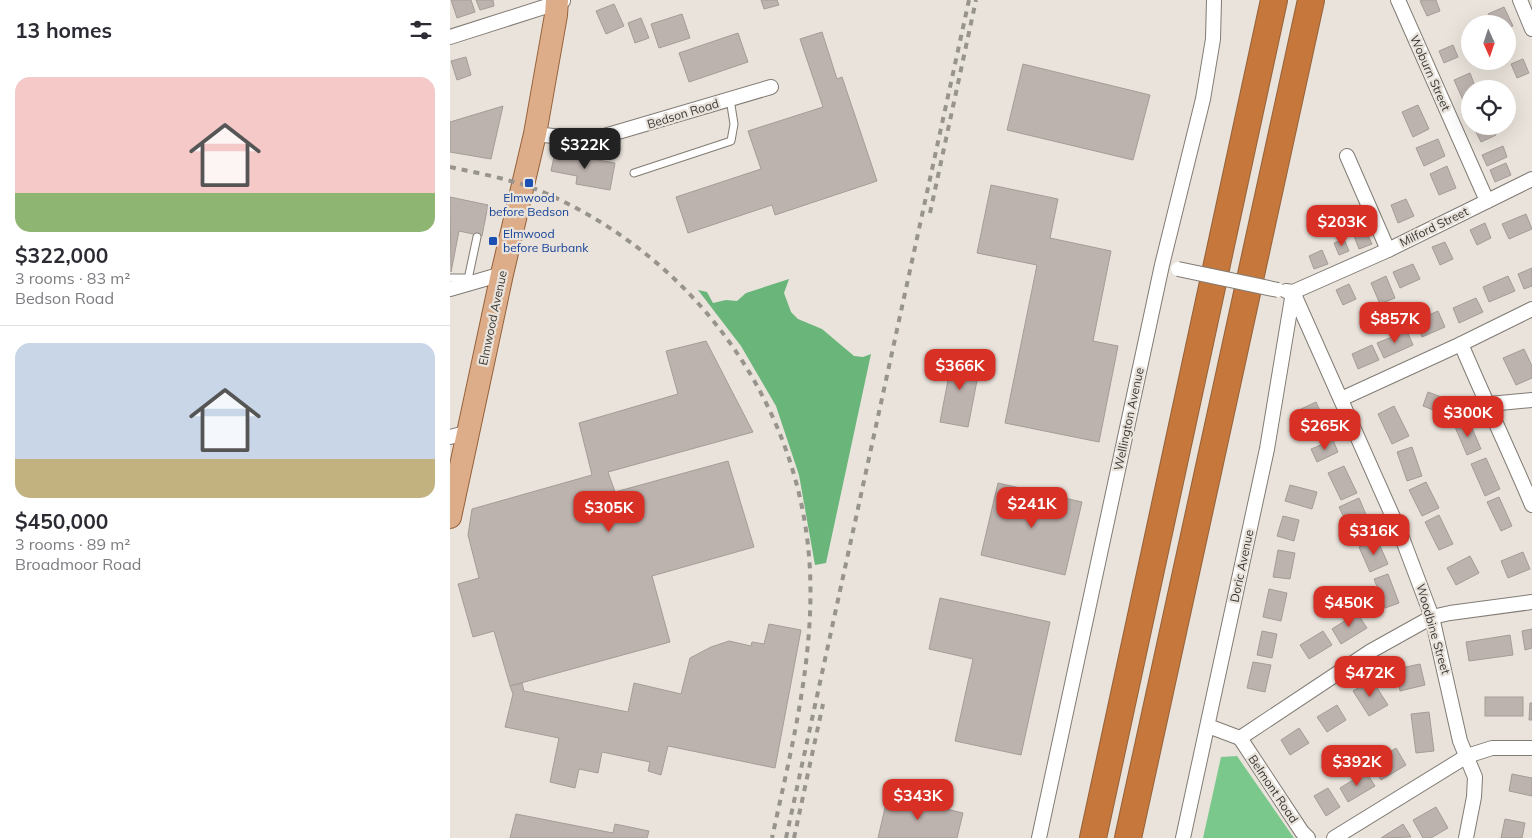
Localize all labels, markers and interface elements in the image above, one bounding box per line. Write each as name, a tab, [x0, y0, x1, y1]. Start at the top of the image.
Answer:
north arrow	[1461, 15, 1516, 70]
map controls	[1461, 15, 1516, 135]
icon: filters	[407, 16, 435, 44]
text: 13 homes	[15, 17, 112, 43]
street label: Woburn Street	[1407, 33, 1454, 113]
button: locate	[1461, 80, 1516, 135]
street label: Bedson Road	[645, 95, 721, 132]
icon: home	[180, 110, 270, 200]
pin: $322K	[550, 128, 620, 170]
text: $322K	[560, 134, 610, 154]
marker: Elmwood before Bedson	[523, 177, 535, 189]
place label: Elmwood before Bedson	[489, 190, 569, 219]
street label: Milford Street	[1397, 203, 1471, 250]
pin: $203K	[1307, 204, 1377, 247]
text: $203K	[1317, 211, 1367, 231]
place label: Elmwood before Burbank	[503, 226, 589, 255]
marker: Elmwood before Burbank	[487, 235, 499, 247]
text: $322,000	[15, 242, 108, 268]
text: 3 rooms · 83 m²	[15, 268, 130, 288]
street label: Elmwood Avenue	[475, 269, 510, 367]
text: Bedson Road	[15, 288, 114, 308]
pin: $857K	[1360, 302, 1430, 344]
text: $857K	[1370, 308, 1420, 328]
pin: $366K	[925, 348, 995, 391]
text: $366K	[935, 355, 985, 375]
street label: Wellington Avenue	[1110, 366, 1147, 472]
icon: home	[180, 375, 270, 465]
pin: $300K	[1433, 396, 1503, 438]
text: $300K	[1443, 402, 1493, 422]
pin: $265K	[1290, 408, 1360, 451]
text: $265K	[1300, 415, 1350, 435]
pin: $241K	[997, 486, 1067, 529]
pin: $305K	[574, 490, 644, 533]
text: $241K	[1007, 493, 1057, 513]
text: $305K	[584, 497, 634, 517]
text: $450,000	[15, 508, 108, 534]
pin: $316K	[1339, 514, 1409, 556]
text: $316K	[1349, 520, 1399, 540]
street label: Doric Avenue	[1226, 528, 1257, 604]
text: 3 rooms · 89 m²	[15, 534, 130, 554]
text: Broadmoor Road	[15, 554, 141, 574]
street label: Woodbine Street	[1413, 582, 1454, 676]
pin: $450K	[1314, 586, 1384, 628]
text: $450K	[1324, 592, 1374, 612]
pin: $472K	[1335, 656, 1405, 698]
text: $472K	[1345, 662, 1395, 682]
pin: $392K	[1322, 744, 1392, 787]
text: $392K	[1332, 751, 1382, 771]
street label: Belmont Road	[1245, 752, 1302, 826]
pin: $343K	[883, 778, 953, 821]
text: $343K	[893, 785, 943, 805]

